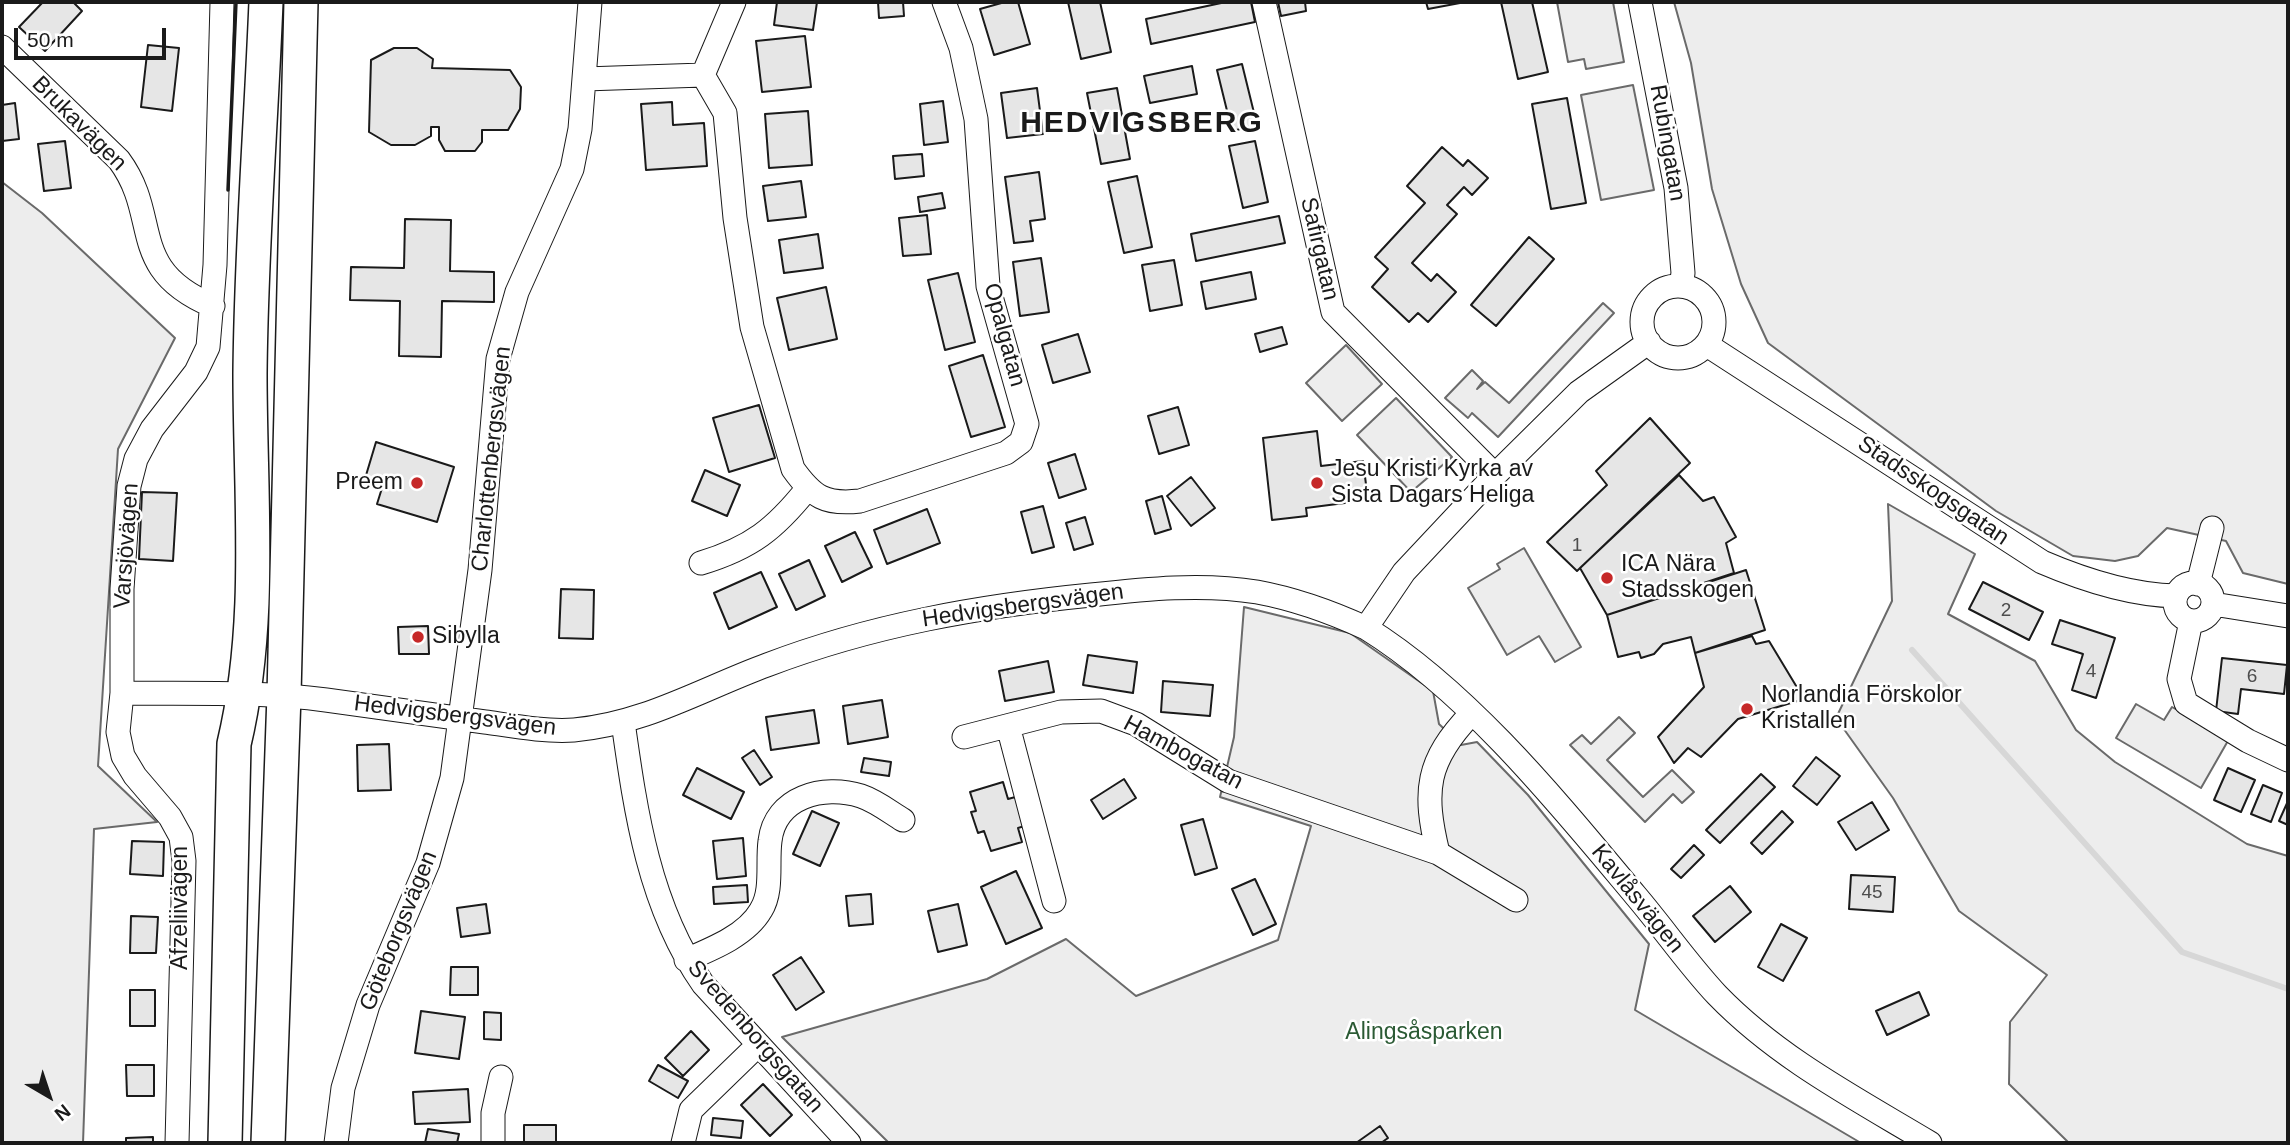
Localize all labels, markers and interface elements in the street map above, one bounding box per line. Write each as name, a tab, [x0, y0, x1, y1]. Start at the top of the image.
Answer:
scale bar	[18, 14, 170, 58]
text: 50 m	[27, 28, 74, 51]
street label: Brukavägen	[26, 71, 132, 177]
street label: Rubingatan	[1643, 83, 1691, 203]
district label: HEDVIGSBERG	[1022, 106, 1262, 142]
street label: Safirgatan	[1294, 195, 1344, 303]
street label: Opalgatan	[977, 280, 1031, 390]
street label: Charlottenbergsvägen	[466, 345, 518, 573]
street label: Stadsskogsgatan	[1852, 430, 2014, 552]
place label: Jesu Kristi Kyrka av Sista Dagars Heliga	[1331, 456, 1534, 510]
place label: Preem	[335, 469, 403, 497]
marker: Preem	[409, 475, 425, 491]
marker: Jesu Kristi Kyrka av Sista Dagars Heliga	[1309, 475, 1325, 491]
street label: Varsjövägen	[109, 482, 145, 610]
house number: 1	[1572, 535, 1582, 557]
place label: ICA Nära Stadsskogen	[1621, 551, 1754, 605]
marker: ICA Nära Stadsskogen	[1599, 570, 1615, 586]
street label: Hedvigsbergsvägen	[920, 578, 1126, 634]
house number: 2	[2001, 600, 2011, 622]
place label: Sibylla	[432, 623, 500, 651]
marker: Sibylla	[410, 629, 426, 645]
house number: 4	[2086, 661, 2096, 683]
house number: 6	[2247, 666, 2257, 688]
place label: Norlandia Förskolor Kristallen	[1761, 682, 1962, 736]
street label: Hedvigsbergsvägen	[352, 690, 558, 742]
marker: Norlandia Förskolor Kristallen	[1739, 701, 1755, 717]
street label: Hambogatan	[1118, 710, 1248, 796]
street label: Kavlåsvägen	[1585, 839, 1689, 959]
street label: Afzeliivägen	[167, 846, 195, 970]
street label: Göteborgsvägen	[354, 847, 444, 1015]
house number: 45	[1861, 882, 1883, 904]
street label: Svedenborgsgatan	[681, 955, 829, 1119]
park label: Alingsåsparken	[1345, 1019, 1503, 1047]
north arrow	[14, 1061, 84, 1131]
text: N	[51, 1100, 74, 1125]

